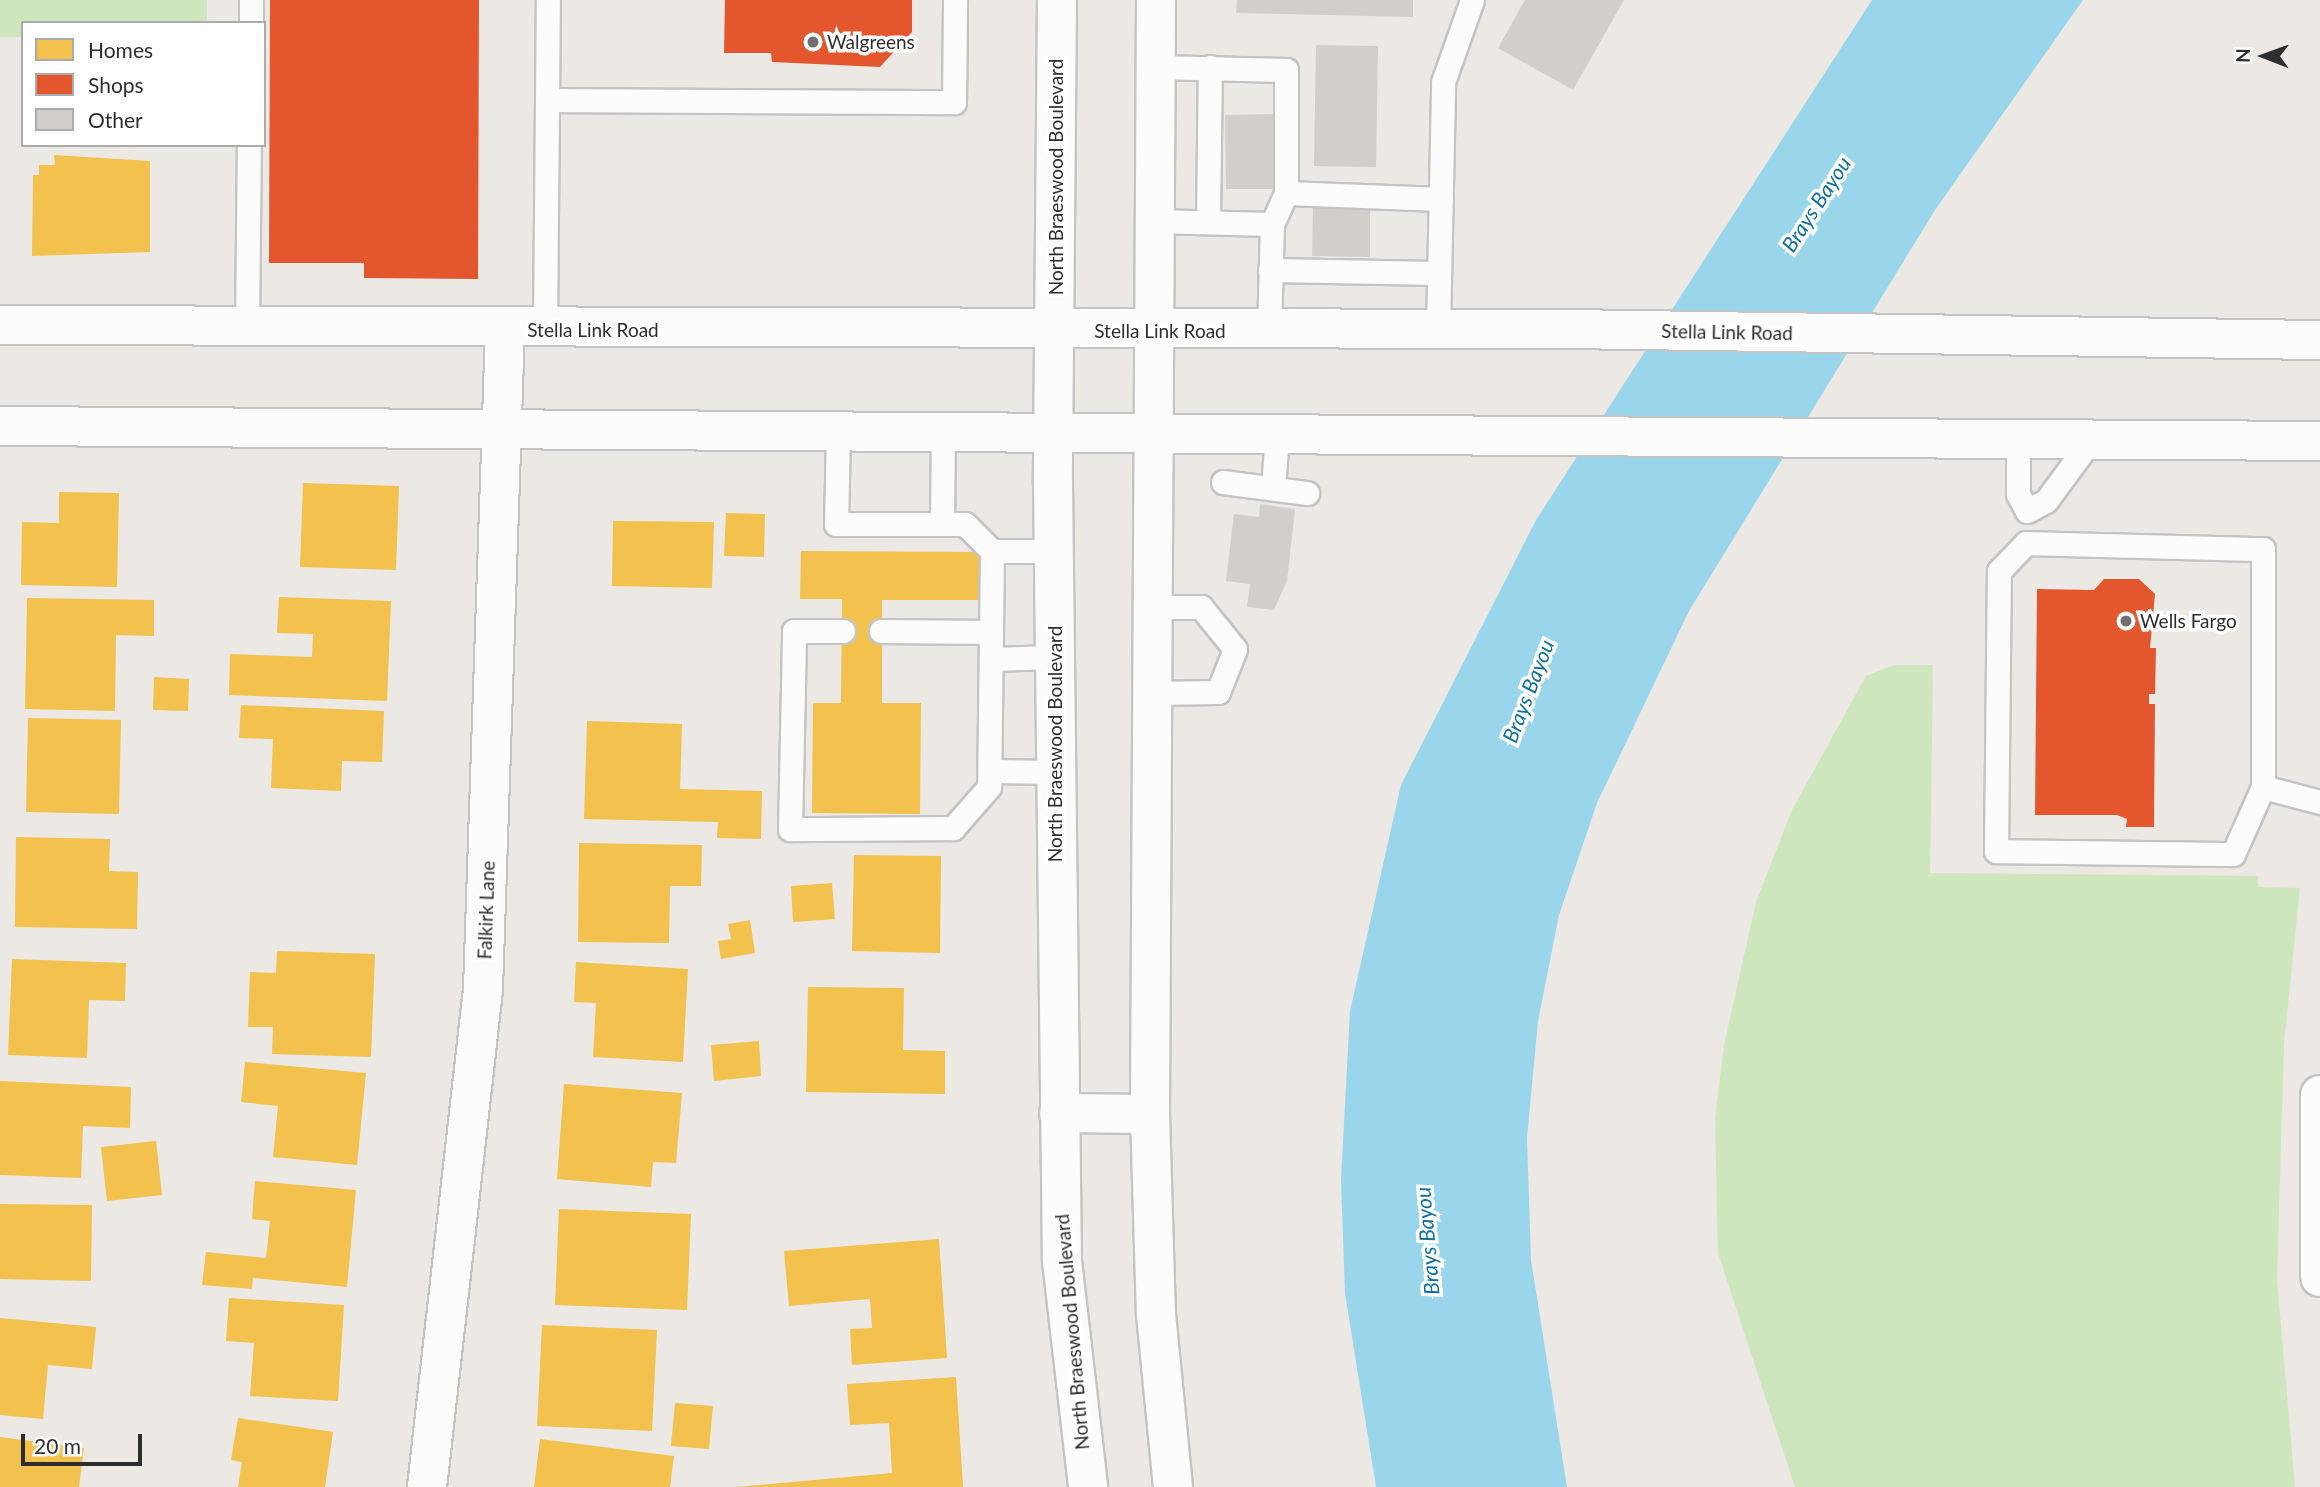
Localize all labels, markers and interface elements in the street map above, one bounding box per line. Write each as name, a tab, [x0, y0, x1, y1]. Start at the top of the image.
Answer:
legend	[21, 21, 266, 147]
north arrow	[2229, 21, 2299, 91]
place label: Walgreens	[827, 31, 915, 53]
marker: Walgreens	[805, 34, 821, 50]
text: Homes	[88, 37, 153, 62]
text: N	[2231, 48, 2254, 63]
street label: North Braeswood Boulevard	[1045, 59, 1067, 295]
text: Shops	[88, 72, 144, 97]
text: Other	[88, 107, 143, 132]
water label: Brays Bayou	[1776, 152, 1856, 256]
street label: Stella Link Road	[527, 319, 659, 341]
street label: Stella Link Road	[1661, 319, 1793, 345]
street label: Stella Link Road	[1094, 320, 1226, 342]
place label: Wells Fargo	[2140, 610, 2237, 632]
marker: Wells Fargo	[2118, 613, 2134, 629]
street label: North Braeswood Boulevard	[1044, 626, 1066, 862]
water label: Brays Bayou	[1497, 636, 1559, 746]
street label: Falkirk Lane	[473, 860, 499, 960]
water label: Brays Bayou	[1410, 1186, 1444, 1296]
street label: North Braeswood Boulevard	[1050, 1213, 1094, 1451]
scale bar	[24, 1420, 145, 1464]
text: 20 m	[34, 1433, 81, 1458]

